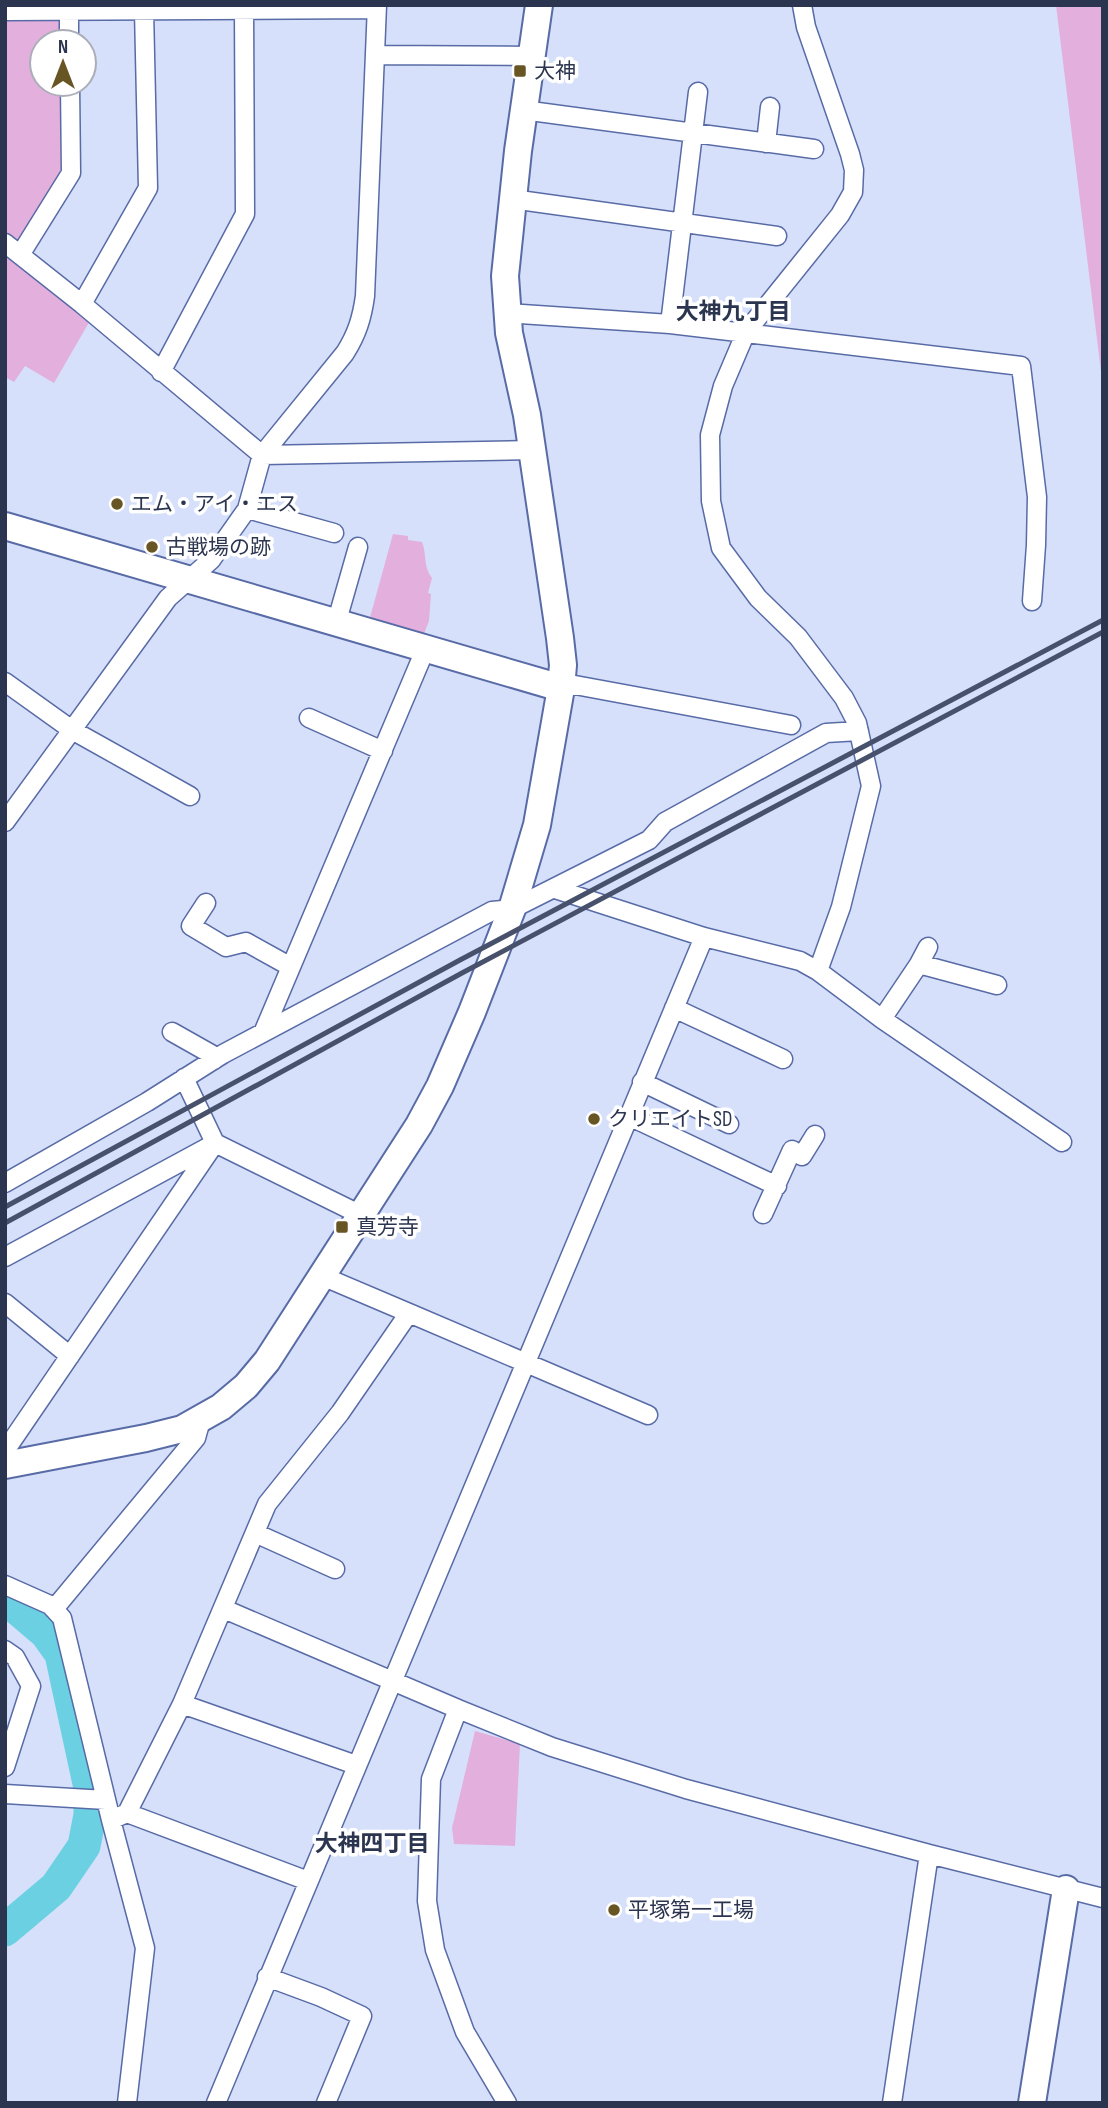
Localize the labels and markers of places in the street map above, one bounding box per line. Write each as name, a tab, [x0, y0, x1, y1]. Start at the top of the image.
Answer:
place label: 大神	[534, 59, 576, 84]
marker: 大神	[512, 63, 528, 79]
place label: エム・アイ・エス	[131, 492, 298, 517]
marker: エム・アイ・エス	[109, 496, 125, 512]
place label: 古戦場の跡	[166, 535, 271, 560]
marker: 古戦場の跡	[144, 539, 160, 555]
place label: クリエイトSD	[608, 1107, 732, 1132]
marker: クリエイトSD	[586, 1111, 602, 1127]
place label: 真芳寺	[356, 1215, 419, 1240]
marker: 真芳寺	[334, 1219, 350, 1235]
place label: 平塚第一工場	[628, 1898, 754, 1923]
marker: 平塚第一工場	[606, 1902, 622, 1918]

